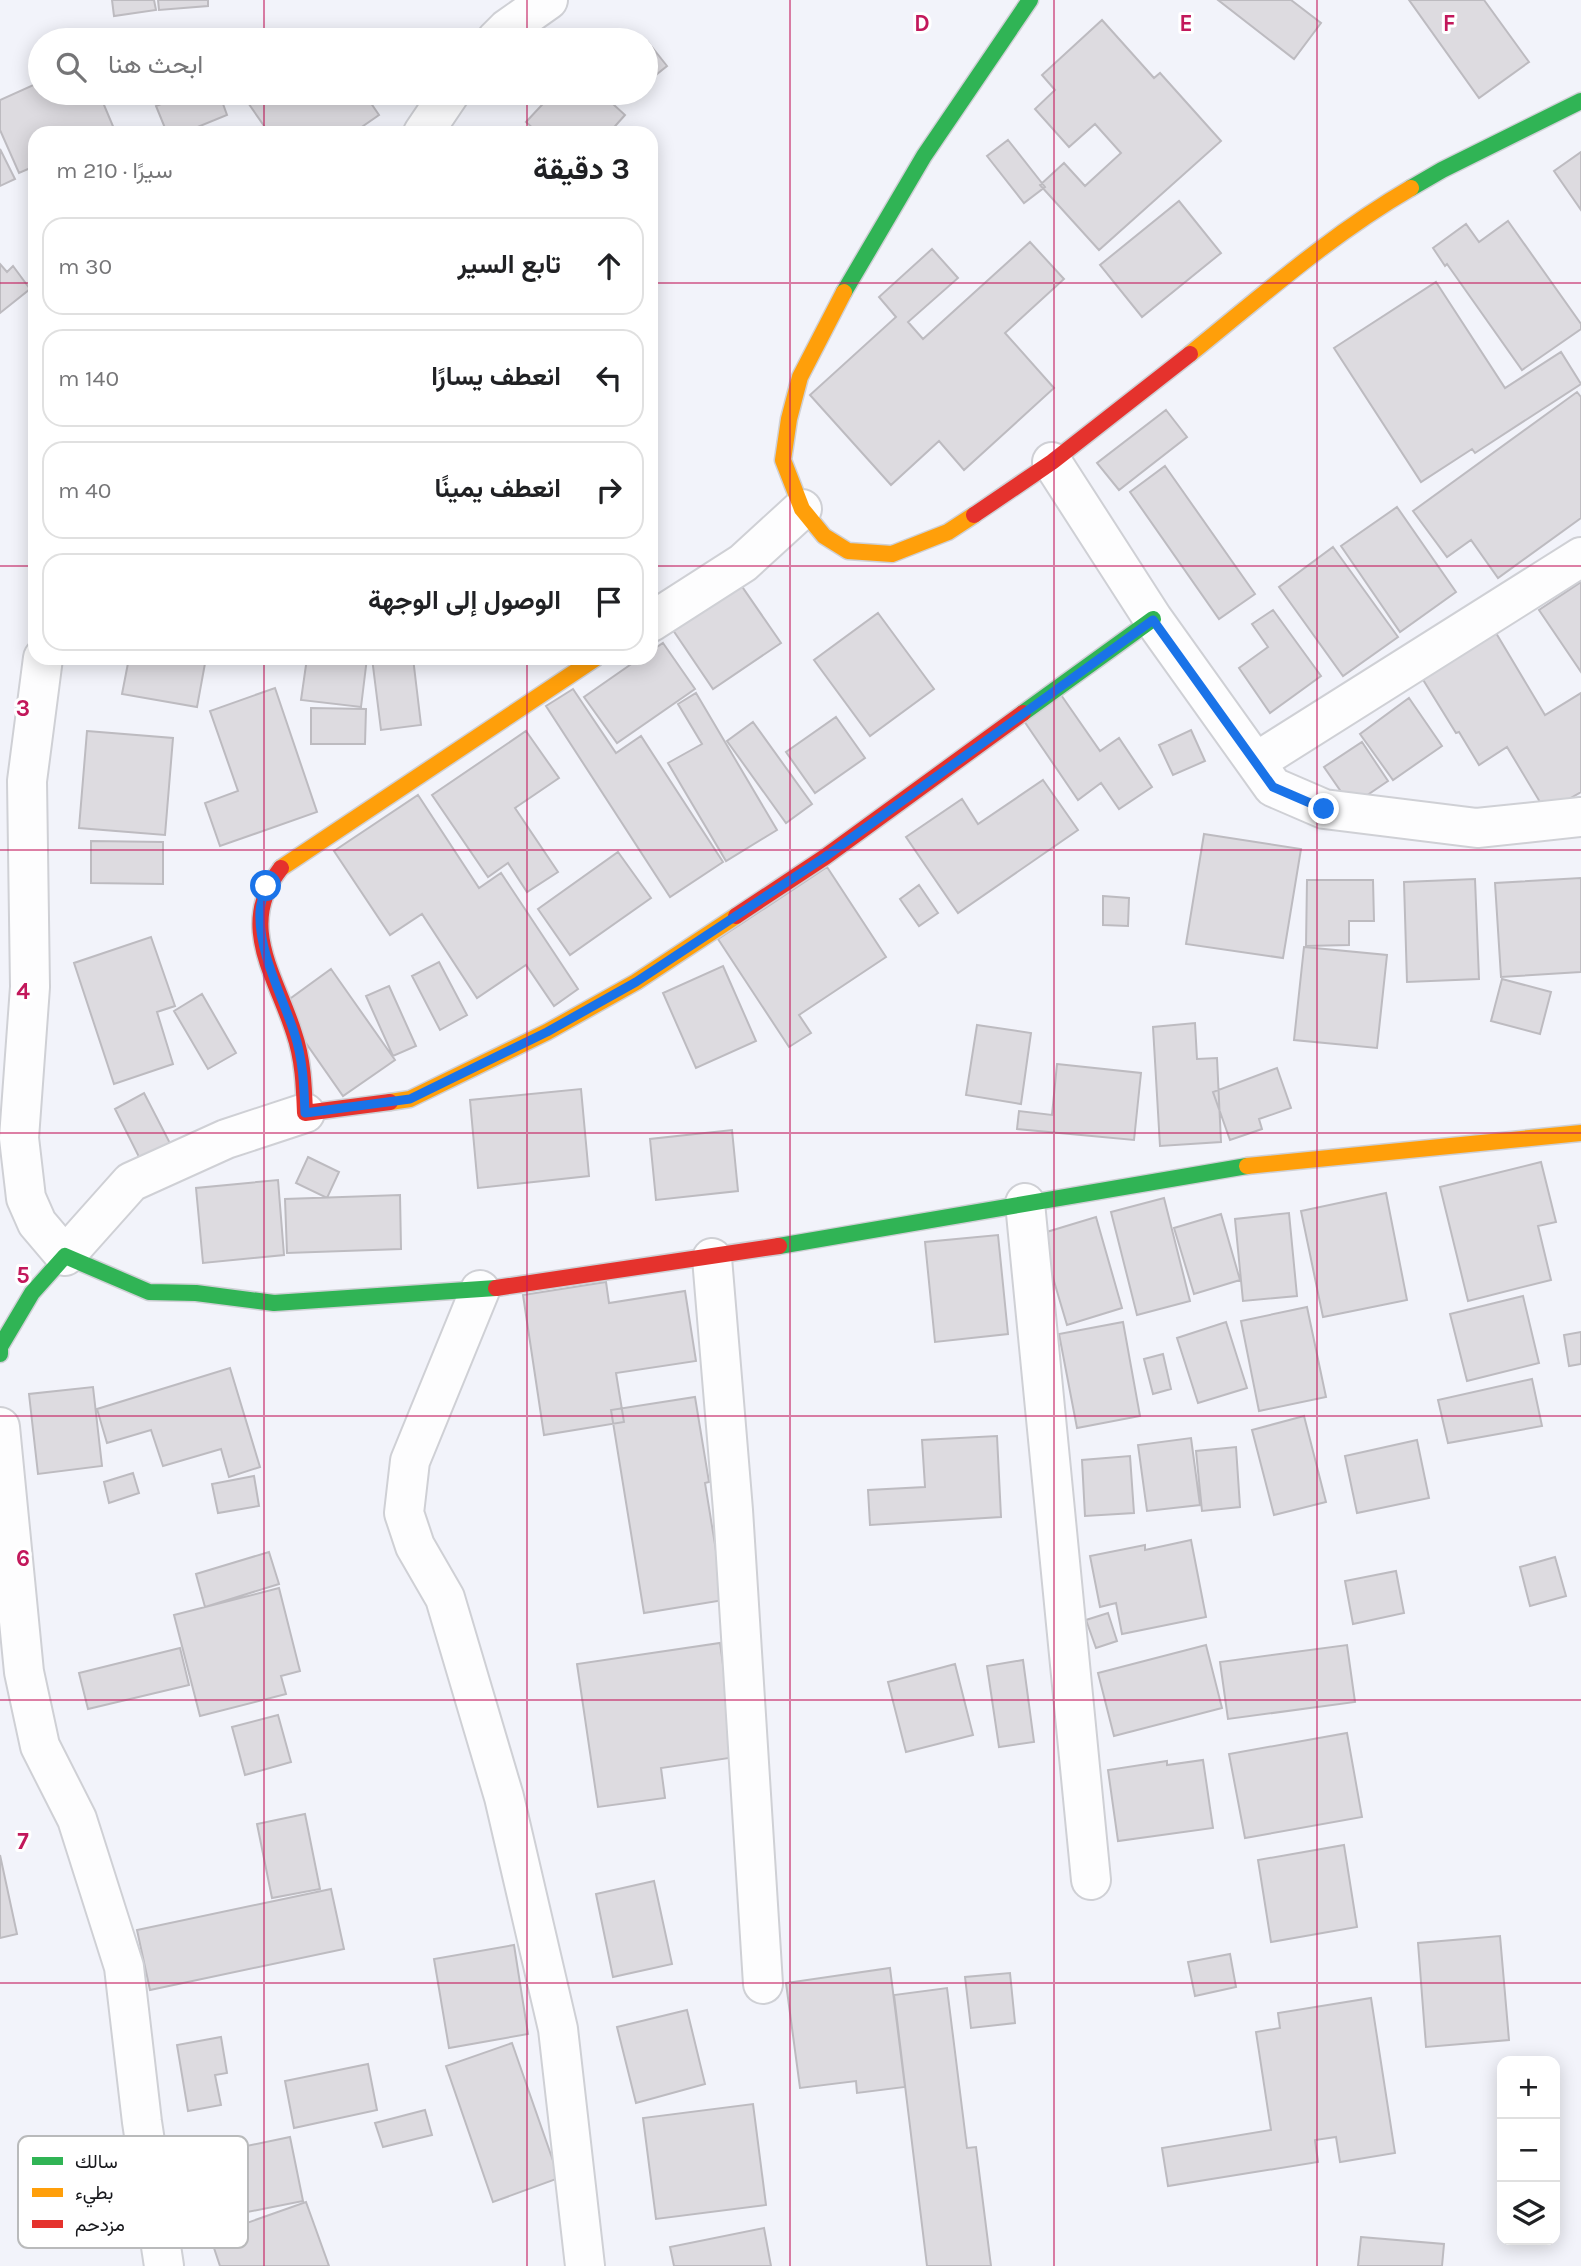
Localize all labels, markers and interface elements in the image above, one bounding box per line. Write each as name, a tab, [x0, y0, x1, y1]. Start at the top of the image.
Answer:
text: D	[914, 10, 930, 37]
text: E	[1179, 10, 1193, 37]
text: F	[1443, 10, 1455, 37]
search box	[28, 28, 658, 105]
icon: search	[52, 48, 90, 86]
text: ابحث هنا	[108, 49, 203, 80]
text: 3 دقيقة	[533, 151, 630, 187]
text: سيرًا · 210 m	[56, 157, 173, 184]
icon: ahead	[590, 247, 628, 285]
text: تابع السير	[457, 249, 561, 280]
text: 30 m	[58, 253, 112, 280]
icon: left	[590, 359, 628, 397]
text: انعطف يسارًا	[431, 361, 561, 392]
text: 140 m	[58, 365, 119, 392]
icon: right	[590, 471, 628, 509]
text: انعطف يمينًا	[435, 473, 561, 504]
text: 40 m	[58, 477, 112, 504]
icon: arrive	[590, 583, 628, 621]
text: الوصول إلى الوجهة	[368, 585, 561, 616]
text: 3	[16, 695, 30, 722]
route end	[1308, 793, 1339, 824]
route start	[250, 870, 281, 901]
text: 4	[16, 978, 30, 1005]
text: 5	[16, 1262, 30, 1289]
text: 6	[16, 1545, 30, 1572]
text: 7	[17, 1828, 29, 1855]
map controls	[1497, 2056, 1560, 2245]
button: +	[1497, 2056, 1560, 2119]
button: −	[1497, 2119, 1560, 2182]
legend	[18, 2136, 248, 2248]
text: سالك	[75, 2151, 118, 2173]
text: بطيء	[75, 2182, 113, 2208]
button: layers	[1497, 2182, 1560, 2245]
text: مزدحم	[75, 2214, 125, 2237]

